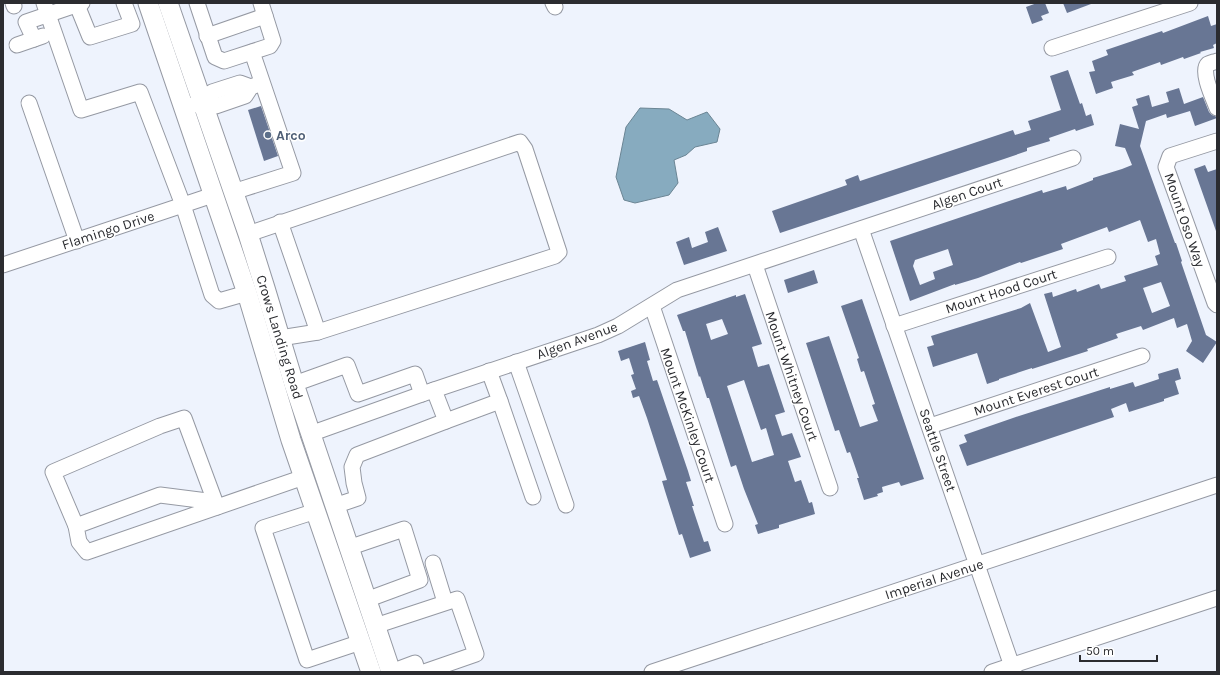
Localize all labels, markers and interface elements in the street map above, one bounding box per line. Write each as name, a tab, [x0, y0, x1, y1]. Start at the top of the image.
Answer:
place label: Arco	[276, 127, 306, 144]
marker: Arco	[263, 130, 273, 140]
street label: Mount Oso Way	[1160, 171, 1209, 270]
street label: Algen Court	[929, 173, 1005, 214]
street label: Flamingo Drive	[60, 208, 157, 253]
street label: Mount Hood Court	[943, 265, 1059, 318]
street label: Crows Landing Road	[253, 273, 307, 401]
street label: Mount Whitney Court	[761, 309, 822, 443]
street label: Algen Avenue	[534, 318, 620, 363]
street label: Mount McKinley Court	[657, 346, 719, 485]
street label: Mount Everest Court	[972, 363, 1101, 420]
street label: Seattle Street	[915, 406, 960, 494]
street label: Imperial Avenue	[883, 556, 986, 603]
scale bar	[1080, 637, 1157, 663]
text: 50 m	[1086, 644, 1114, 658]

